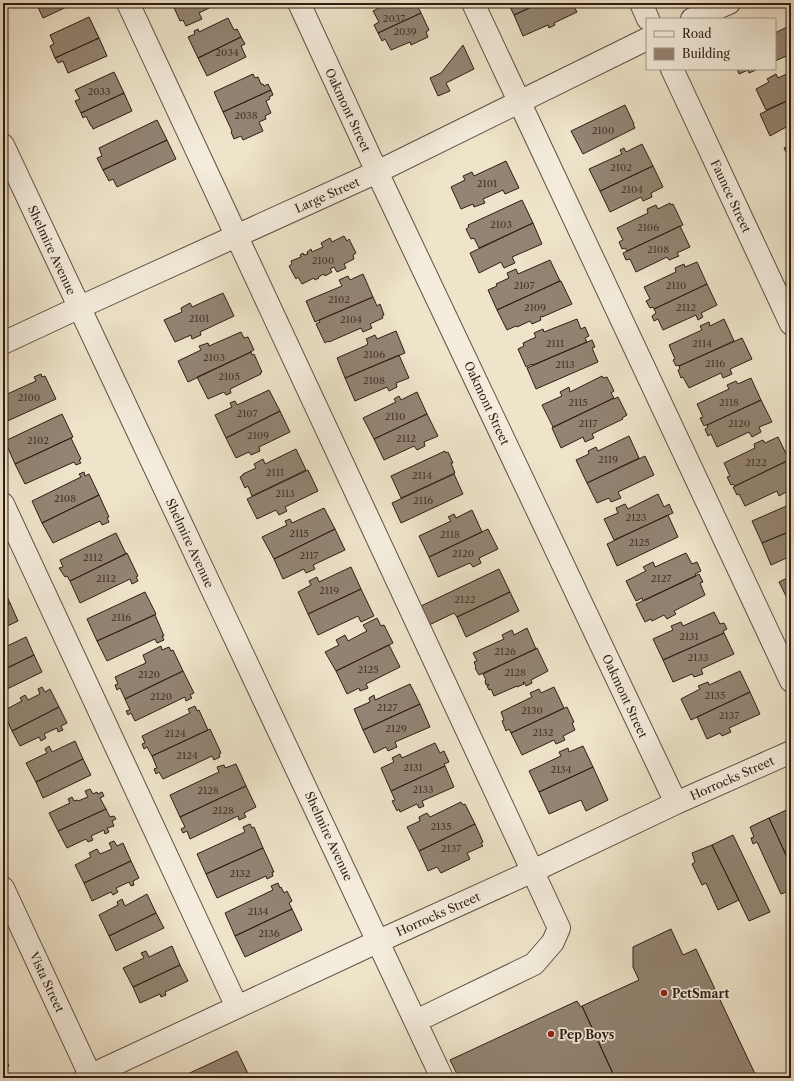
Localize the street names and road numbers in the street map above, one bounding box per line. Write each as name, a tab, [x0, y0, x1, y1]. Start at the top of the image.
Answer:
street label: Oakmont Street	[322, 66, 374, 155]
street label: Faunce Street	[708, 157, 755, 236]
street label: Large Street	[292, 174, 362, 216]
street label: Shelmire Avenue	[25, 203, 79, 297]
street label: Oakmont Street	[461, 359, 513, 448]
street label: Shelmire Avenue	[163, 496, 217, 590]
street label: Oakmont Street	[599, 652, 651, 741]
street label: Horrocks Street	[688, 752, 777, 803]
street label: Shelmire Avenue	[302, 789, 356, 883]
street label: Horrocks Street	[394, 888, 483, 939]
street label: Vista Street	[26, 948, 68, 1015]

